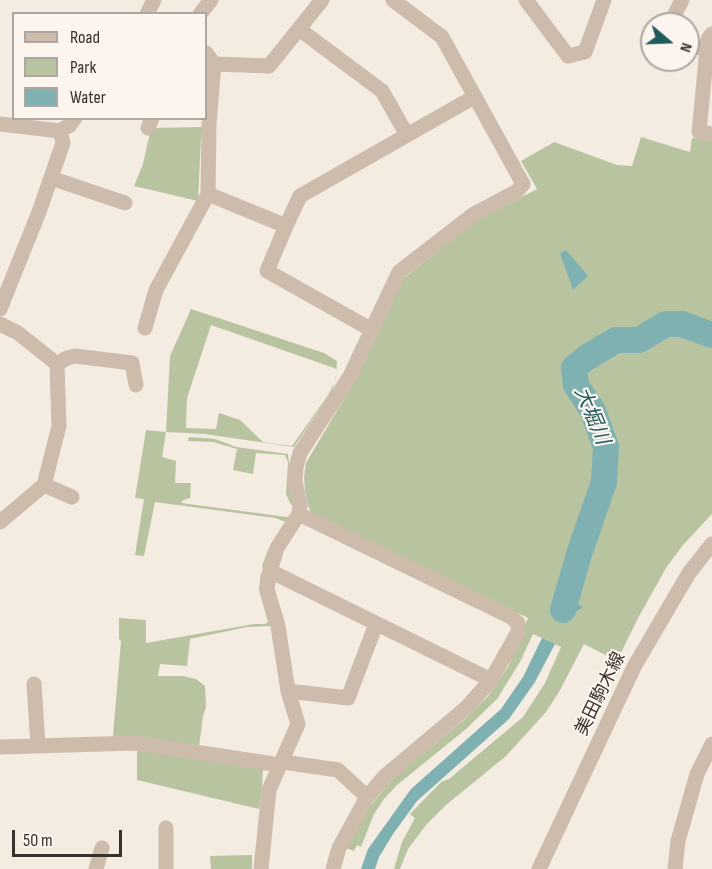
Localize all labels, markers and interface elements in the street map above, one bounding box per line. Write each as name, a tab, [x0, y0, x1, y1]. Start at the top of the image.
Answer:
legend	[12, 12, 207, 120]
north arrow	[640, 12, 700, 72]
text: Road	[70, 27, 100, 48]
text: N	[675, 40, 696, 54]
text: Park	[70, 57, 96, 78]
text: Water	[70, 87, 106, 108]
water label: 大堀川	[568, 384, 614, 448]
street label: 美田駒木線	[572, 649, 630, 739]
scale bar	[15, 818, 124, 856]
text: 50 m	[23, 830, 53, 851]

